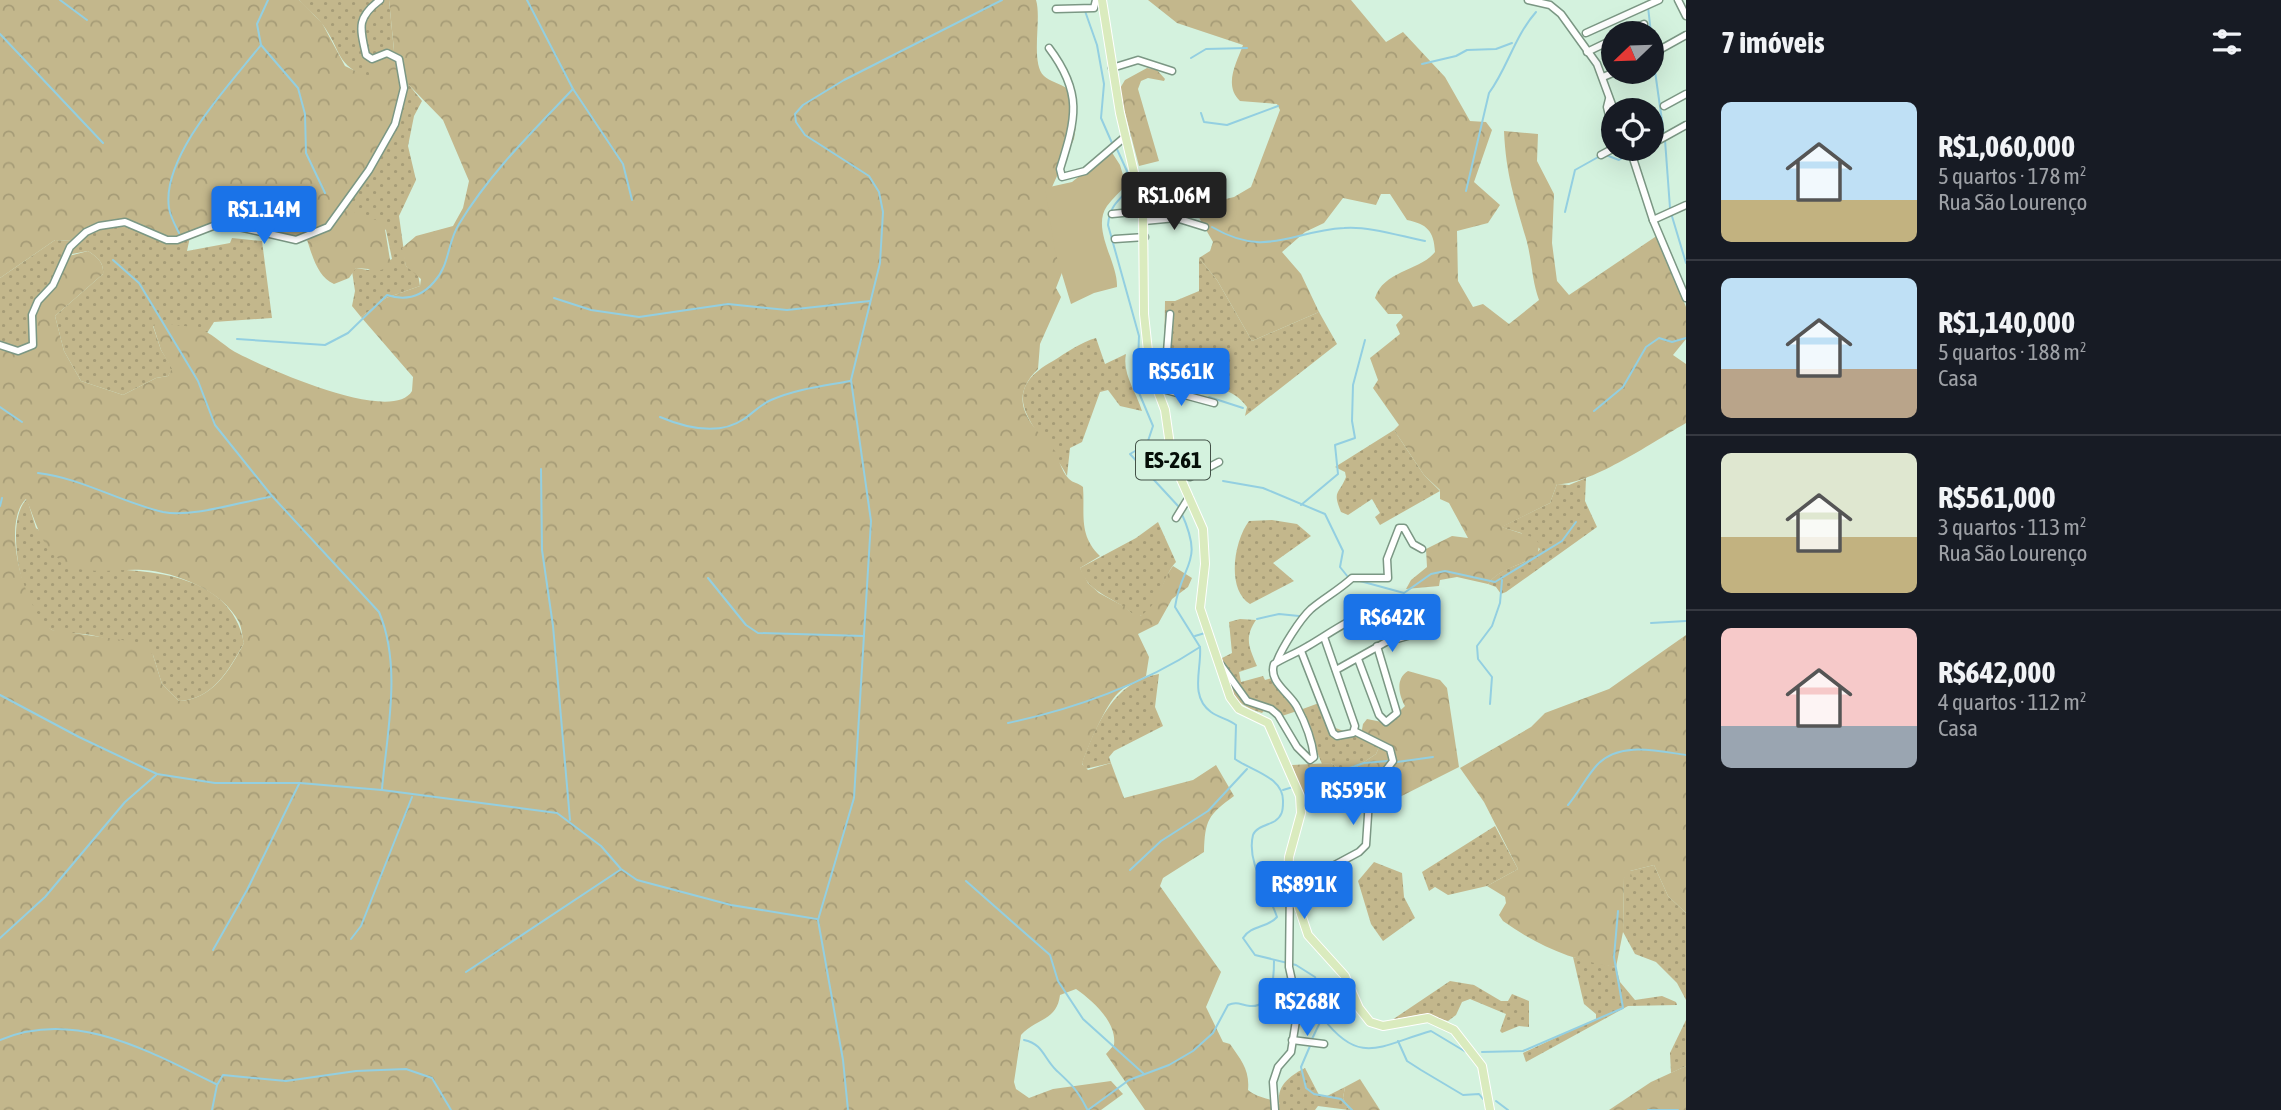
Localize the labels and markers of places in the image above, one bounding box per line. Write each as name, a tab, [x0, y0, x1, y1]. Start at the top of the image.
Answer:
pin: R$1.06M	[1109, 173, 1239, 232]
pin: R$1.14M	[199, 187, 329, 246]
pin: R$561K	[1124, 348, 1238, 408]
pin: R$642K	[1335, 594, 1449, 654]
pin: R$595K	[1296, 768, 1410, 827]
pin: R$891K	[1247, 862, 1361, 921]
pin: R$268K	[1250, 978, 1364, 1038]

